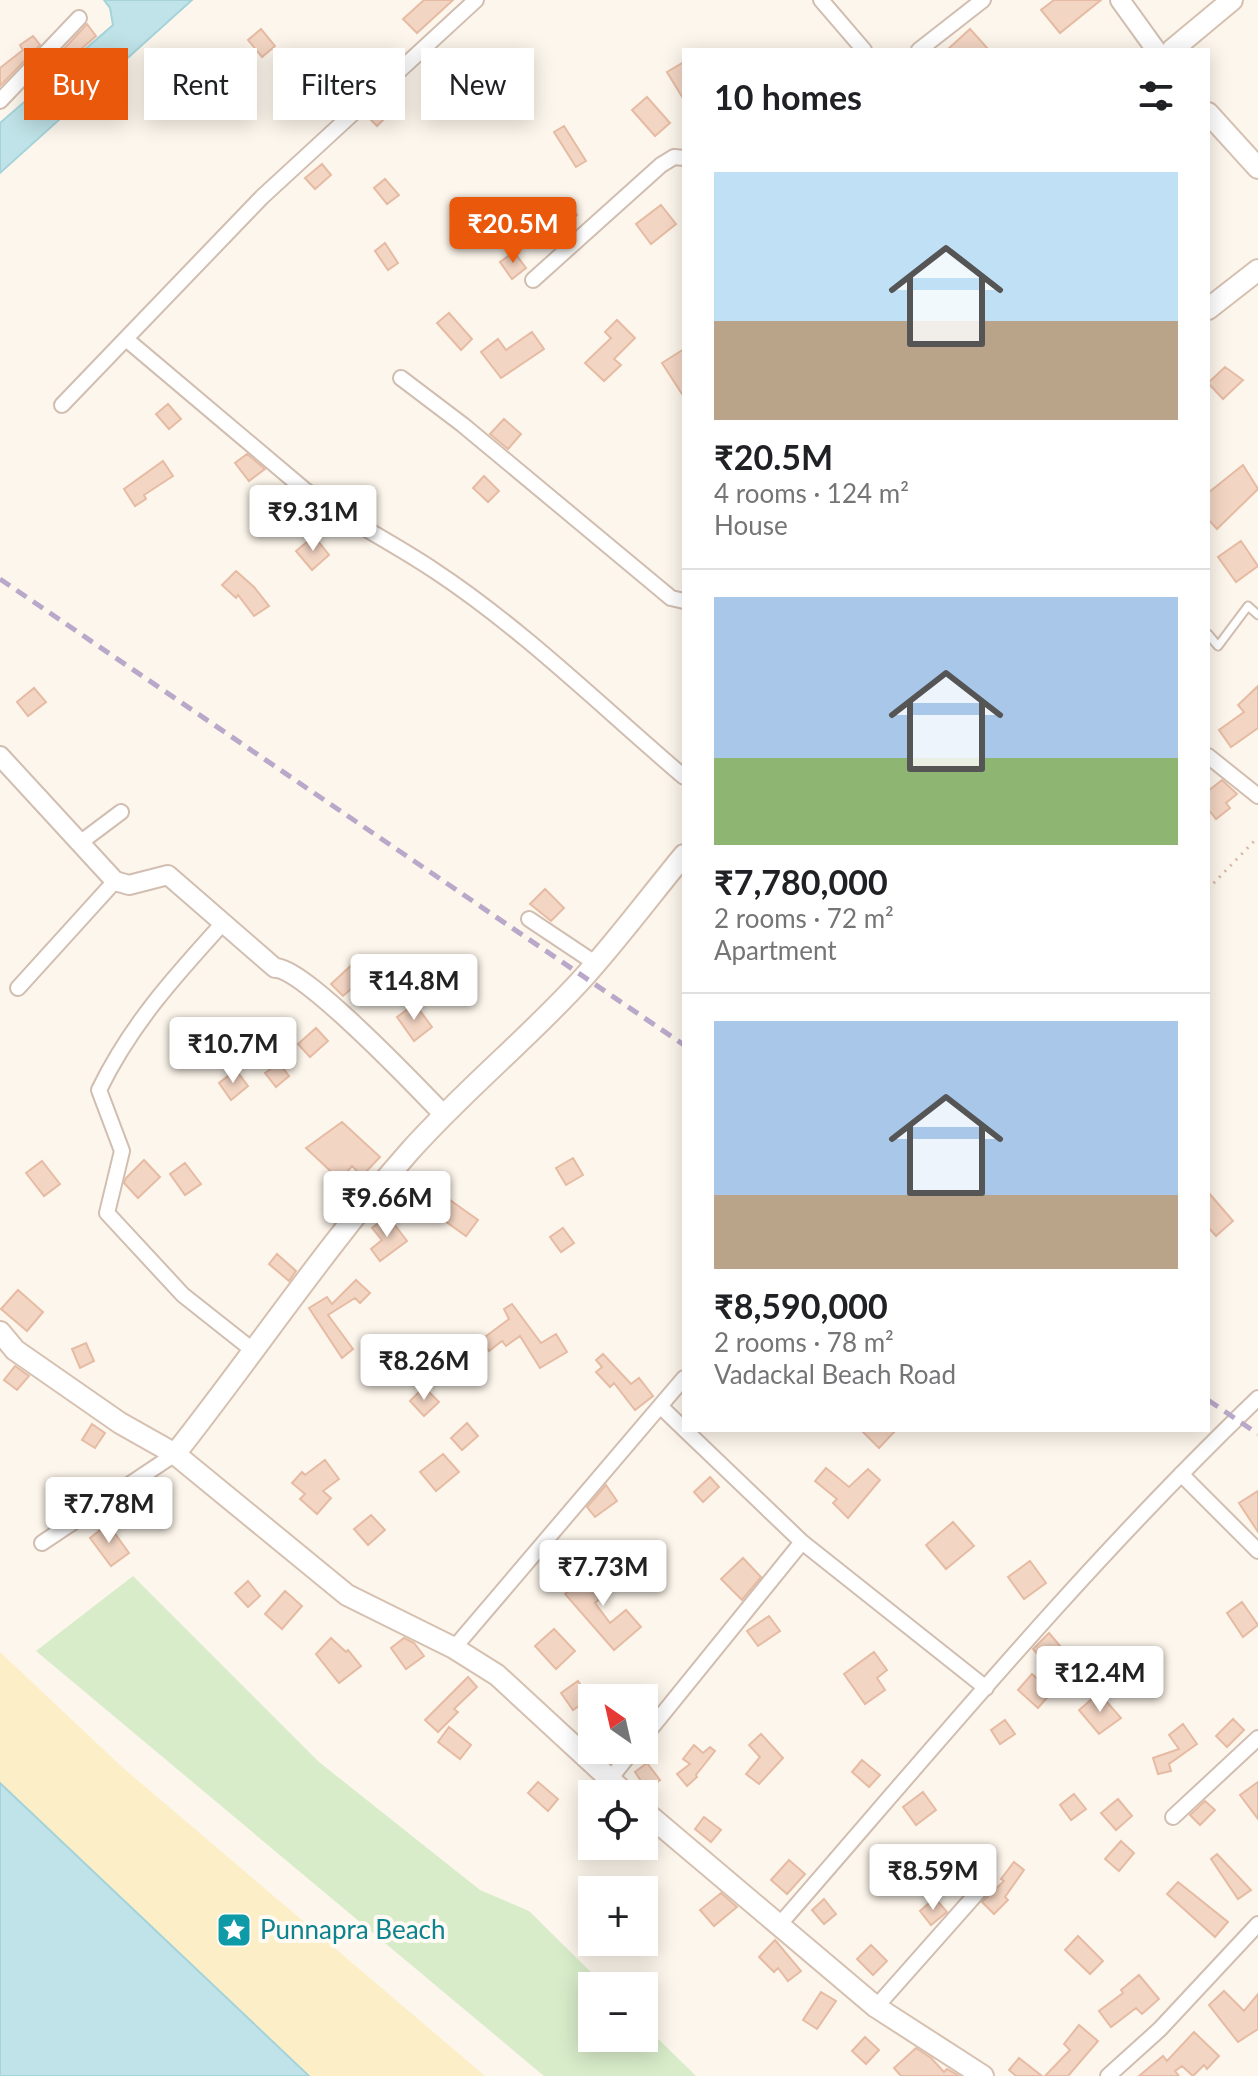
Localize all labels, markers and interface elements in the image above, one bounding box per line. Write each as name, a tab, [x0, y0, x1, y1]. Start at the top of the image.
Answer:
chip: Buy	[24, 48, 128, 120]
chip: Rent	[144, 48, 257, 120]
chip: Filters	[273, 48, 405, 120]
chip: New	[421, 48, 534, 120]
icon: filters	[1134, 74, 1178, 118]
text: 10 homes	[714, 76, 862, 117]
pin: ₹20.5M	[448, 197, 578, 265]
text: ₹20.5M	[467, 207, 559, 239]
icon: home	[874, 224, 1018, 368]
text: ₹20.5M	[714, 436, 833, 477]
text: 4 rooms · 124 m²	[714, 477, 909, 509]
pin: ₹9.31M	[248, 485, 378, 553]
text: ₹9.31M	[267, 495, 359, 527]
text: House	[714, 509, 788, 541]
icon: home	[874, 649, 1018, 793]
text: ₹7,780,000	[714, 861, 888, 902]
text: 2 rooms · 72 m²	[714, 902, 894, 934]
text: Apartment	[714, 934, 837, 966]
pin: ₹14.8M	[349, 954, 479, 1022]
text: ₹14.8M	[368, 964, 460, 996]
pin: ₹10.7M	[168, 1017, 298, 1085]
text: ₹10.7M	[187, 1027, 279, 1059]
icon: home	[874, 1073, 1018, 1217]
pin: ₹9.66M	[322, 1171, 452, 1239]
text: ₹9.66M	[341, 1181, 433, 1213]
text: ₹8,590,000	[714, 1285, 888, 1326]
text: 2 rooms · 78 m²	[714, 1326, 894, 1358]
pin: ₹8.26M	[359, 1334, 489, 1402]
text: ₹8.26M	[378, 1344, 470, 1376]
text: Vadackal Beach Road	[714, 1358, 956, 1390]
pin: ₹7.78M	[44, 1477, 174, 1545]
text: ₹7.78M	[63, 1487, 155, 1519]
pin: ₹7.73M	[538, 1540, 668, 1608]
text: ₹7.73M	[557, 1550, 649, 1582]
pin: ₹12.4M	[1035, 1646, 1165, 1714]
text: ₹12.4M	[1054, 1656, 1146, 1688]
north arrow	[578, 1684, 658, 1764]
map controls	[578, 1684, 658, 2052]
button: locate	[578, 1780, 658, 1860]
pin: ₹8.59M	[868, 1844, 998, 1912]
text: ₹8.59M	[887, 1854, 979, 1886]
button: +	[578, 1876, 658, 1956]
place icon: Punnapra Beach	[215, 1911, 253, 1949]
place label: Punnapra Beach	[260, 1913, 446, 1945]
button: −	[578, 1972, 658, 2052]

